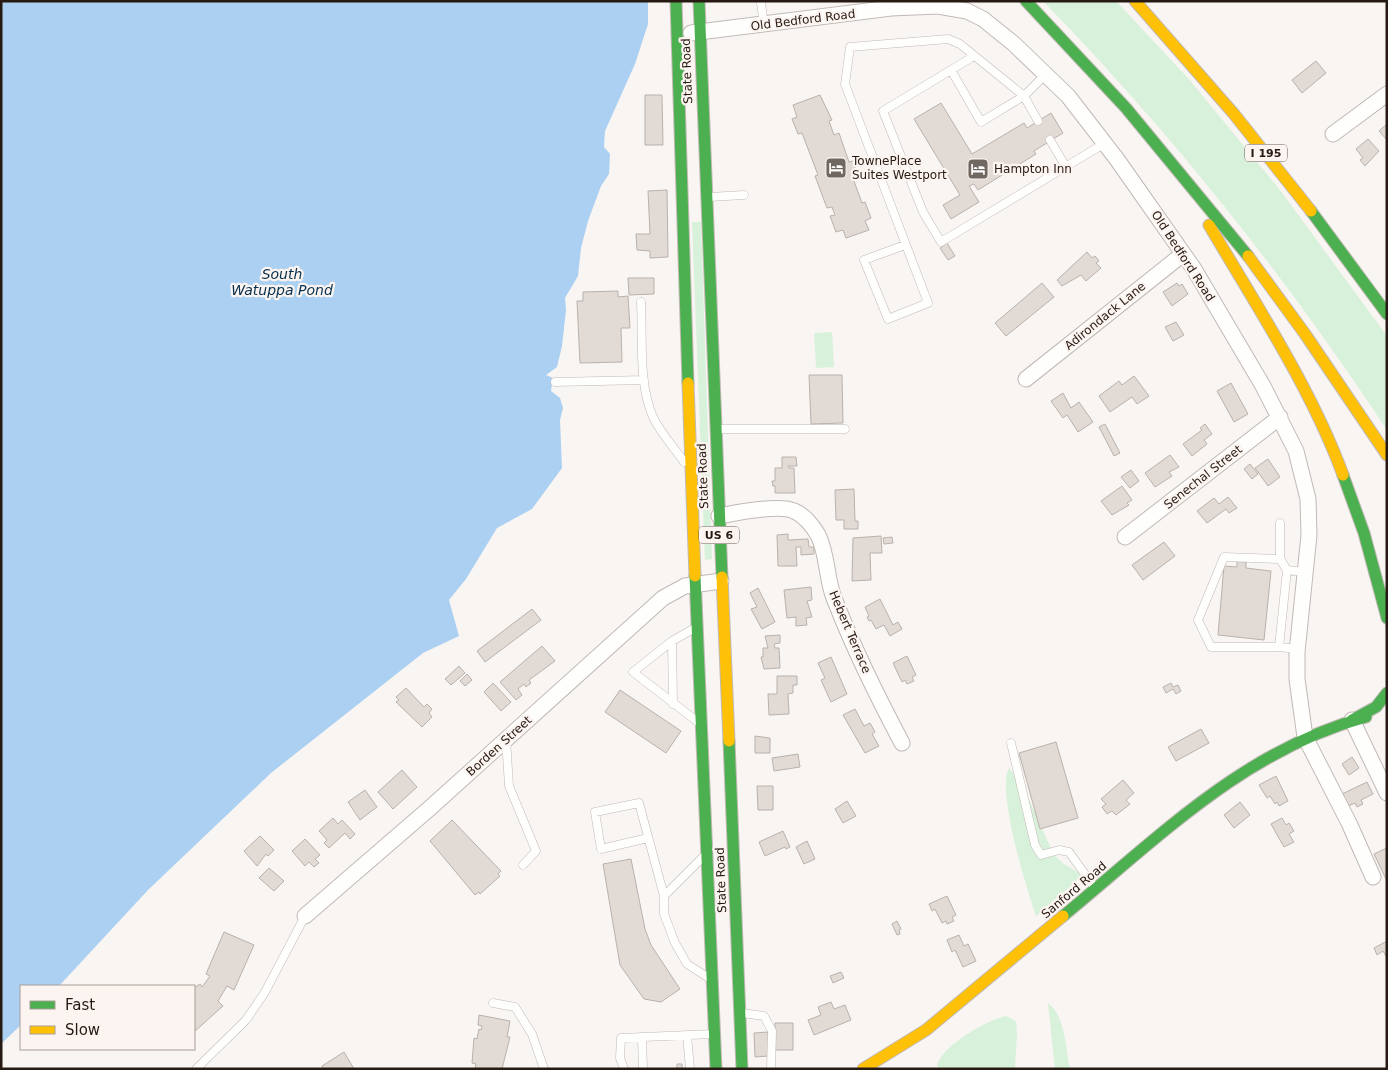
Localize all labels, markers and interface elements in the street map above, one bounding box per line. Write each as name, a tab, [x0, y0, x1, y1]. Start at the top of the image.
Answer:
street label: Old Bedford Road	[750, 7, 856, 33]
street label: State Road	[679, 38, 695, 104]
road number: I 195	[1245, 144, 1287, 162]
place label: TownePlace Suites Westport	[851, 154, 947, 182]
hotel icon: TownePlace Suites Westport	[824, 156, 848, 180]
hotel icon: Hampton Inn	[966, 157, 990, 181]
place label: Hampton Inn	[994, 162, 1072, 176]
street label: Old Bedford Road	[1148, 208, 1218, 304]
water label: South Watuppa Pond	[231, 266, 333, 298]
street label: Adirondack Lane	[1062, 279, 1148, 353]
street label: Senechal Street	[1161, 442, 1245, 512]
street label: State Road	[695, 443, 711, 509]
road number: US 6	[699, 526, 739, 544]
street label: Hebert Terrace	[826, 589, 874, 675]
street label: Borden Street	[463, 713, 535, 779]
street label: State Road	[713, 847, 729, 913]
street label: Sanford Road	[1039, 859, 1109, 921]
legend	[20, 985, 195, 1050]
text: Fast	[65, 996, 95, 1014]
text: Slow	[65, 1021, 100, 1039]

